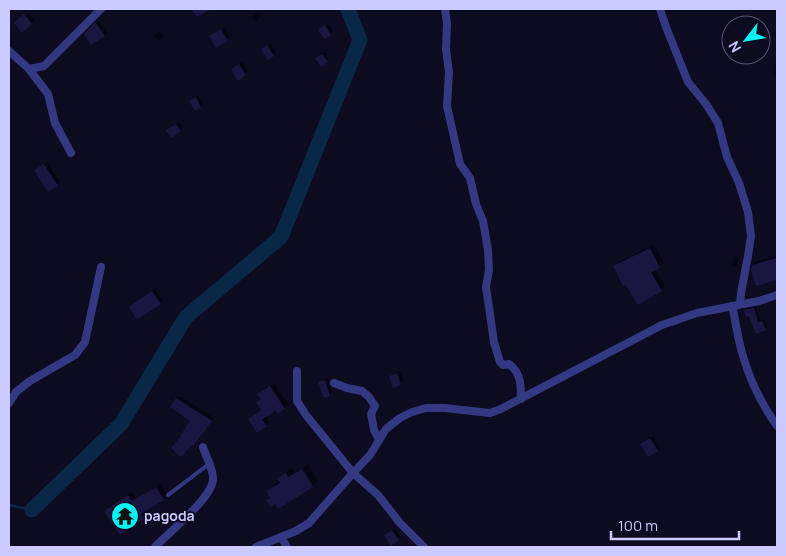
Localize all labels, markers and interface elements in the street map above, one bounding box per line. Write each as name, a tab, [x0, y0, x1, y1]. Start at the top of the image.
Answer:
north arrow	[721, 15, 771, 65]
text: N	[724, 38, 745, 56]
temple icon: pagoda	[110, 501, 140, 531]
place label: pagoda	[144, 506, 195, 525]
scale bar	[611, 508, 738, 540]
text: 100 m	[618, 515, 658, 536]

